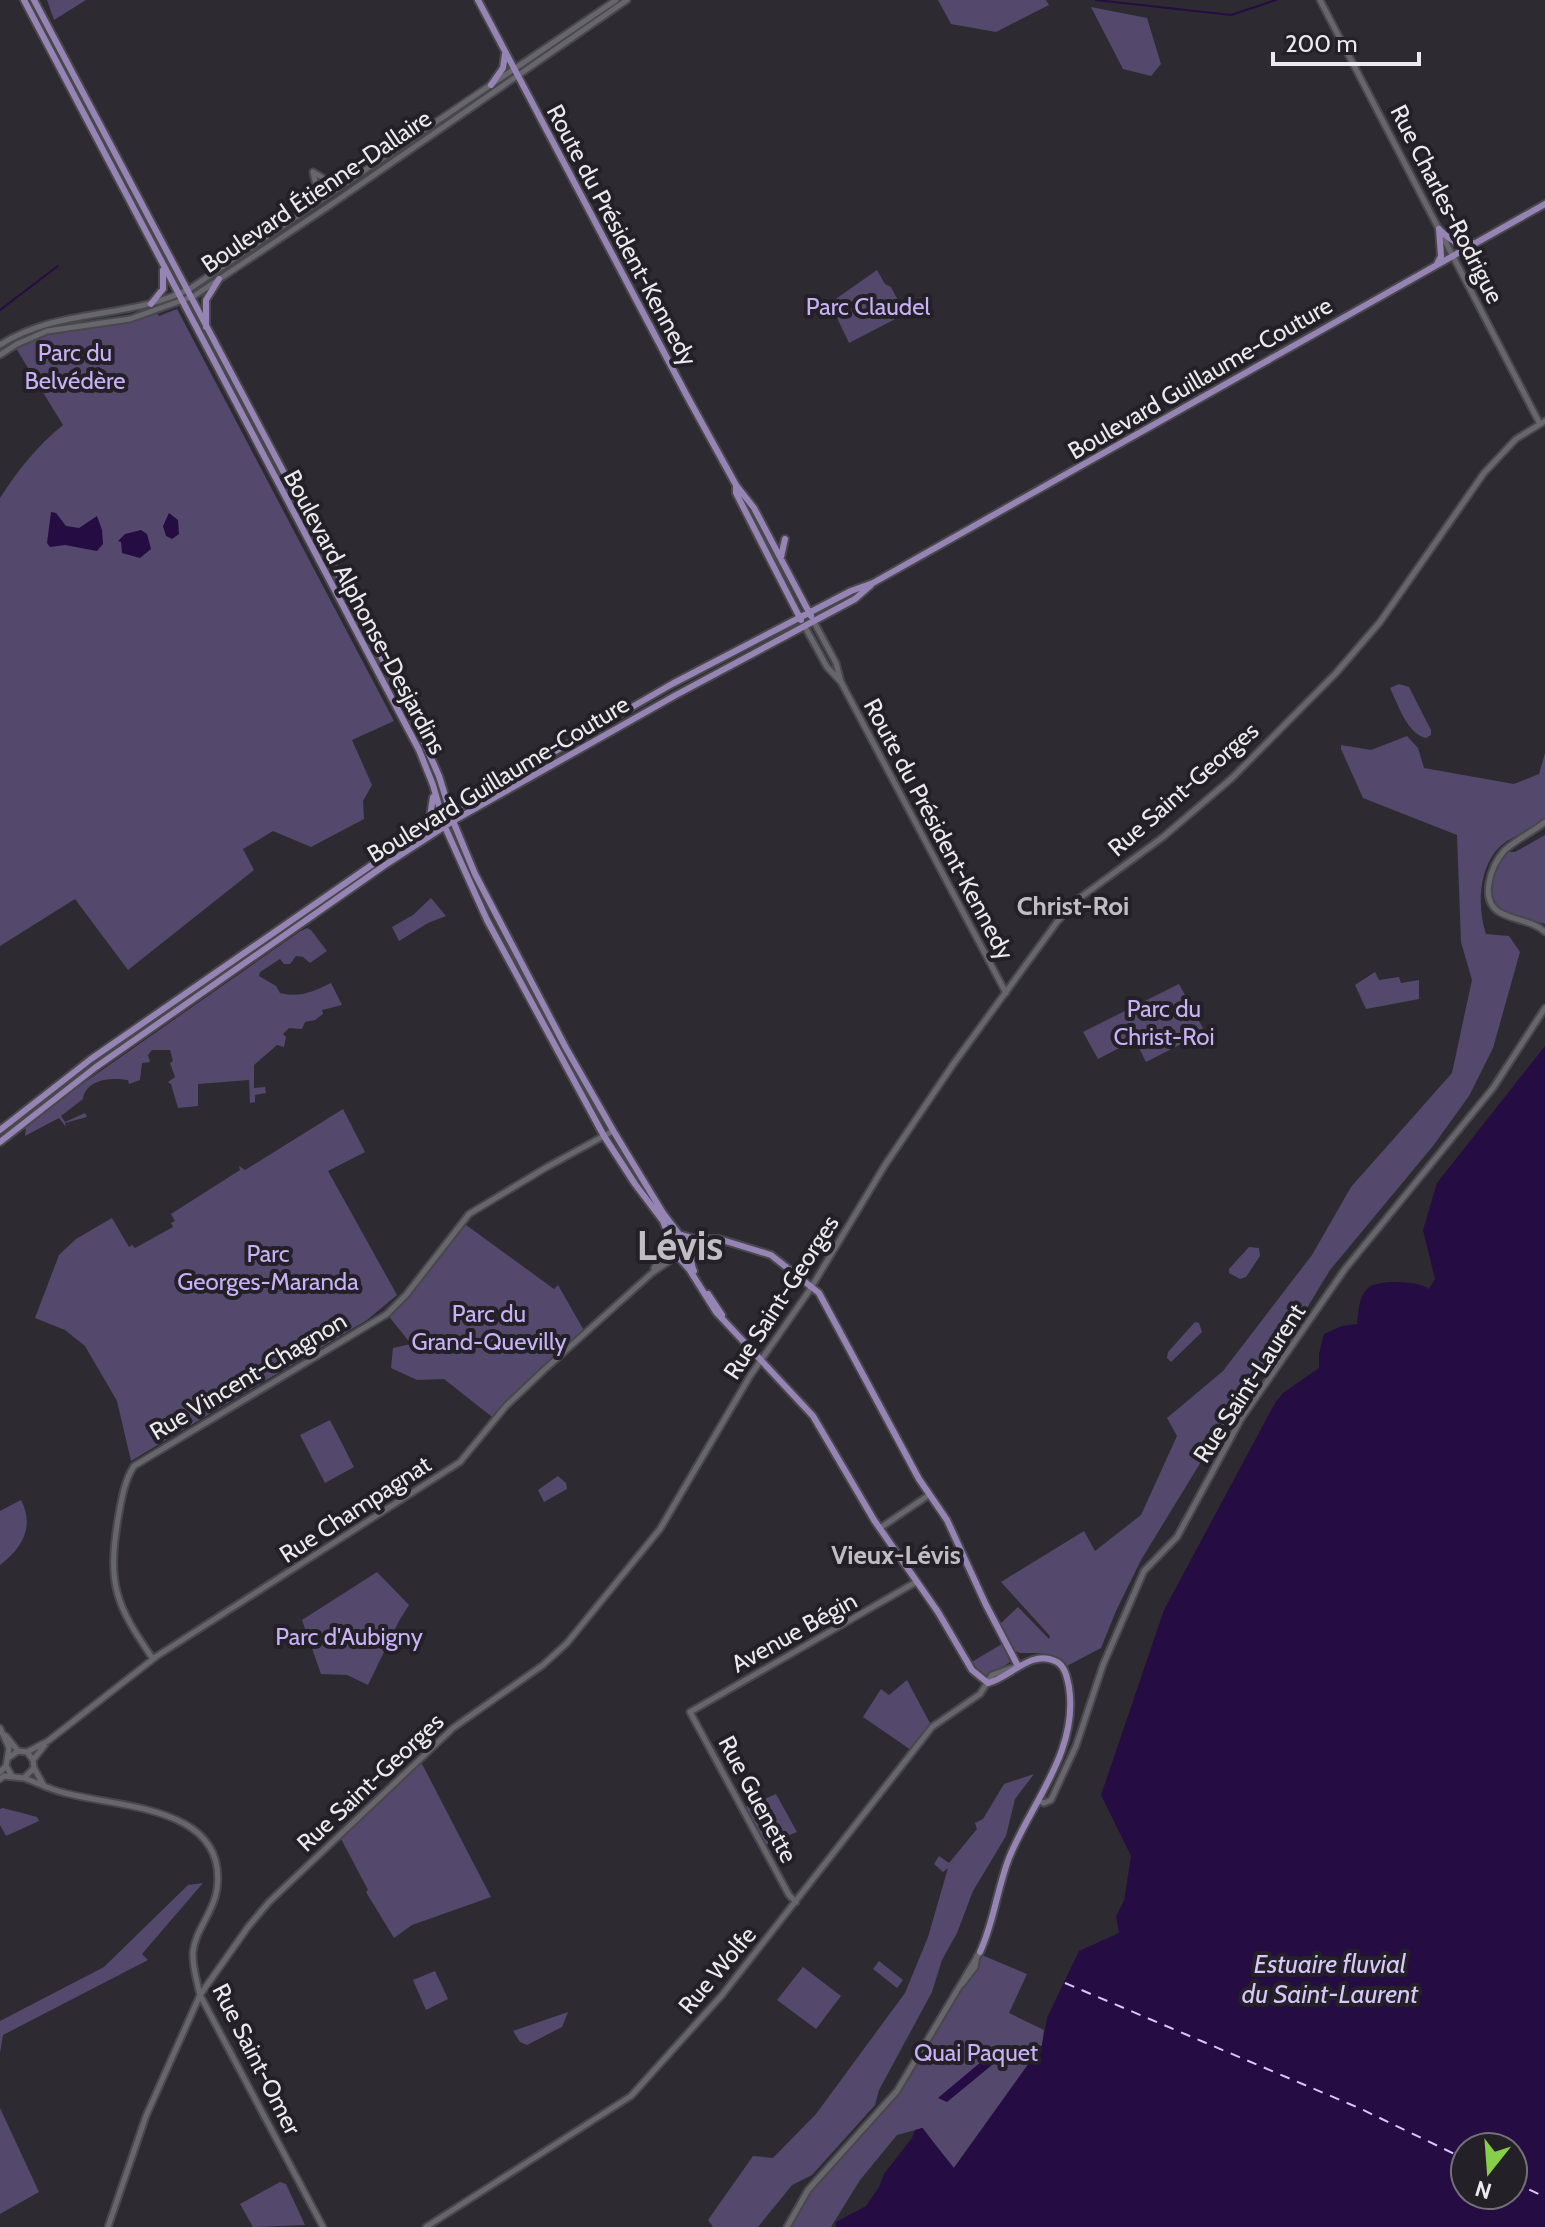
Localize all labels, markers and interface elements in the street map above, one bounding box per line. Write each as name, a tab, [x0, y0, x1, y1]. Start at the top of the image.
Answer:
scale bar	[1273, 16, 1419, 66]
text: 200 m	[1285, 29, 1358, 58]
street label: Route du Président-Kennedy	[541, 99, 703, 371]
street label: Rue Charles-Rodrigue	[1384, 100, 1510, 308]
street label: Boulevard Étienne-Dallaire	[196, 103, 436, 279]
street label: Boulevard Guillaume-Couture	[1063, 290, 1337, 466]
park label: Parc Claudel	[806, 292, 930, 321]
park label: Parc du Belvédère	[24, 338, 126, 395]
street label: Boulevard Alphonse-Desjardins	[278, 465, 452, 759]
street label: Boulevard Guillaume-Couture	[362, 689, 634, 869]
street label: Route du Président-Kennedy	[858, 693, 1020, 965]
street label: Rue Saint-Georges	[1102, 716, 1264, 862]
district label: Christ-Roi	[1017, 890, 1129, 922]
park label: Parc du Christ-Roi	[1114, 994, 1214, 1051]
street label: Rue Saint-Georges	[717, 1210, 845, 1384]
district label: Lévis	[637, 1221, 723, 1270]
park label: Parc Georges-Maranda	[177, 1239, 359, 1296]
street label: Rue Saint-Laurent	[1187, 1298, 1311, 1468]
park label: Parc du Grand-Quevilly	[411, 1299, 567, 1356]
street label: Rue Vincent-Chagnon	[144, 1306, 352, 1446]
street label: Rue Champagnat	[274, 1449, 436, 1569]
district label: Vieux-Lévis	[831, 1539, 961, 1571]
street label: Avenue Bégin	[726, 1586, 862, 1678]
park label: Parc d'Aubigny	[275, 1622, 423, 1651]
street label: Rue Saint-Georges	[291, 1707, 449, 1857]
street label: Rue Guenette	[712, 1731, 804, 1867]
street label: Rue Wolfe	[672, 1920, 762, 2020]
water label: Estuaire fluvial du Saint-Laurent	[1242, 1948, 1419, 2010]
street label: Rue Saint-Omer	[206, 1979, 308, 2140]
park label: Quai Paquet	[914, 2038, 1038, 2067]
north arrow	[1449, 2131, 1529, 2211]
text: N	[1472, 2174, 1495, 2205]

